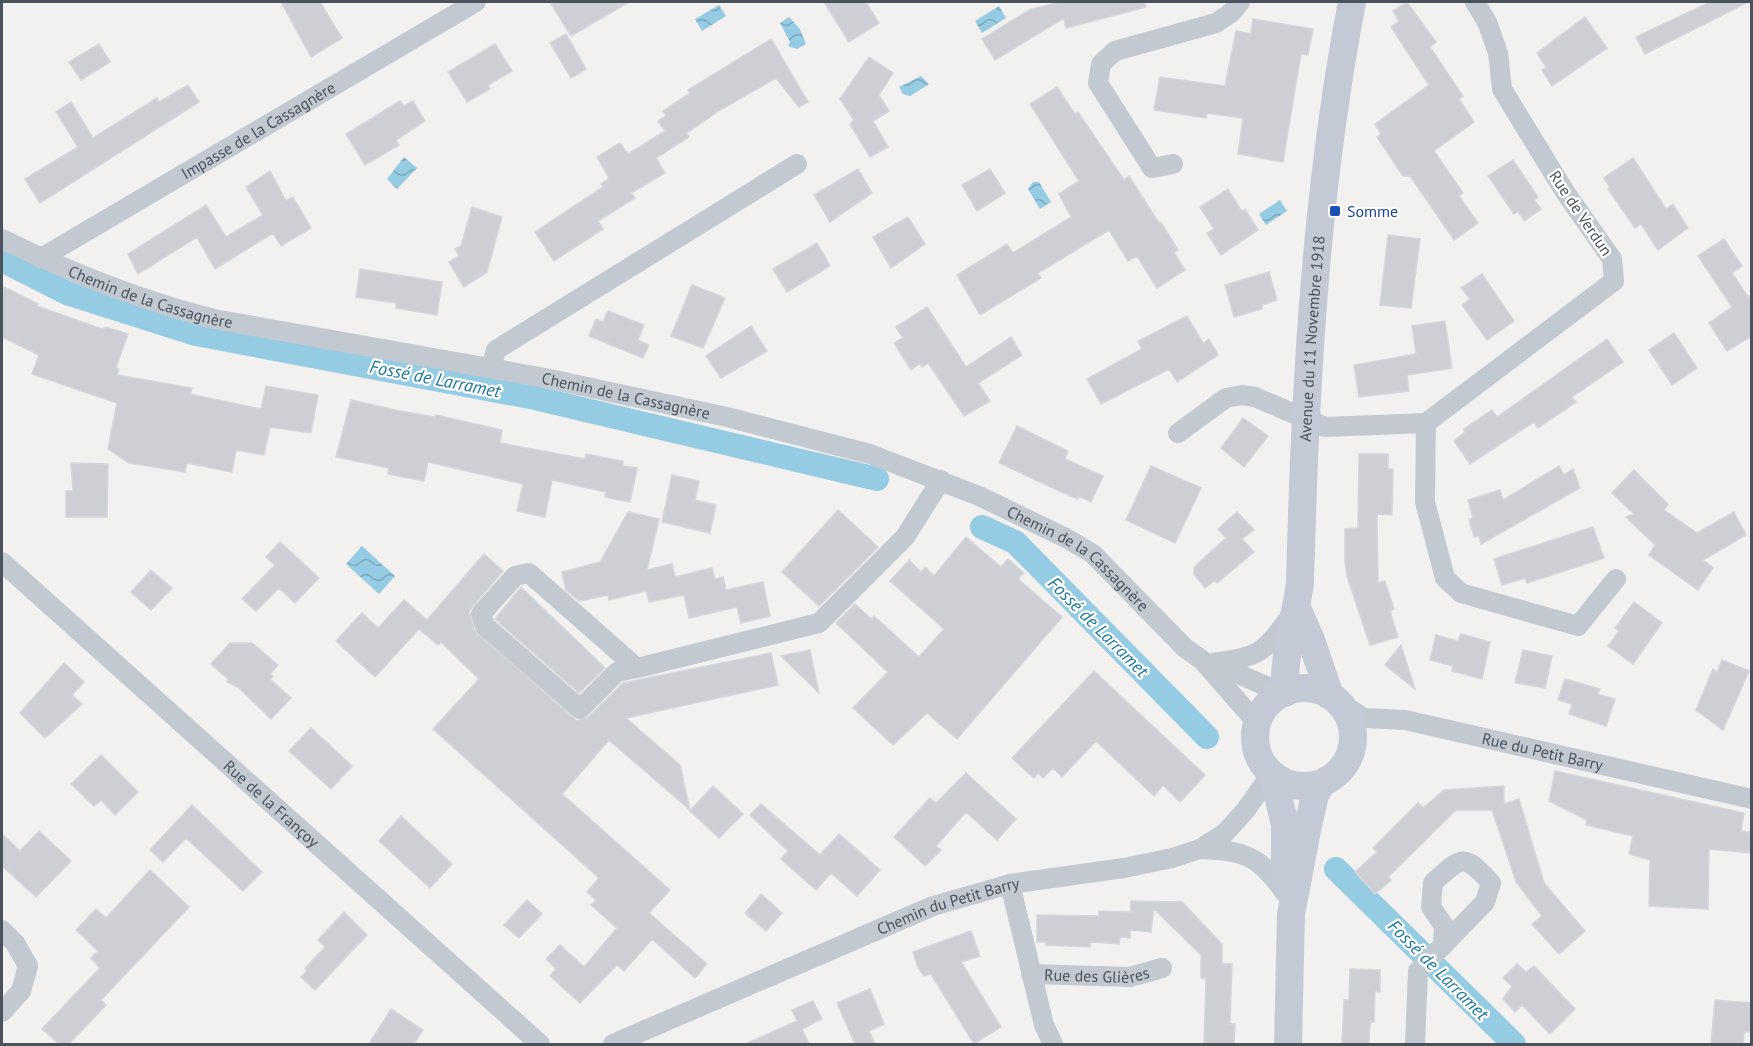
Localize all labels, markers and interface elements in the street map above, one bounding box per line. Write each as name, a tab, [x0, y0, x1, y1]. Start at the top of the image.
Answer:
street label: Impasse de la Cassagnère	[178, 77, 339, 183]
street label: Rue de Verdun	[1545, 167, 1617, 259]
place label: Somme	[1347, 201, 1398, 221]
marker: Somme	[1328, 204, 1342, 218]
street label: Avenue du 11 Novembre 1918	[1295, 234, 1329, 442]
street label: Chemin de la Cassagnère	[66, 261, 234, 332]
water label: Fossé de Larramet	[368, 355, 504, 403]
street label: Chemin de la Cassagnère	[540, 368, 712, 423]
street label: Chemin de la Cassagnère	[1004, 501, 1153, 615]
water label: Fossé de Larramet	[1043, 572, 1154, 683]
street label: Rue du Petit Barry	[1480, 728, 1606, 775]
street label: Rue de la Françoy	[220, 756, 324, 852]
street label: Chemin du Petit Barry	[874, 873, 1021, 939]
water label: Fossé de Larramet	[1383, 915, 1494, 1026]
street label: Rue des Glières	[1044, 962, 1152, 987]

